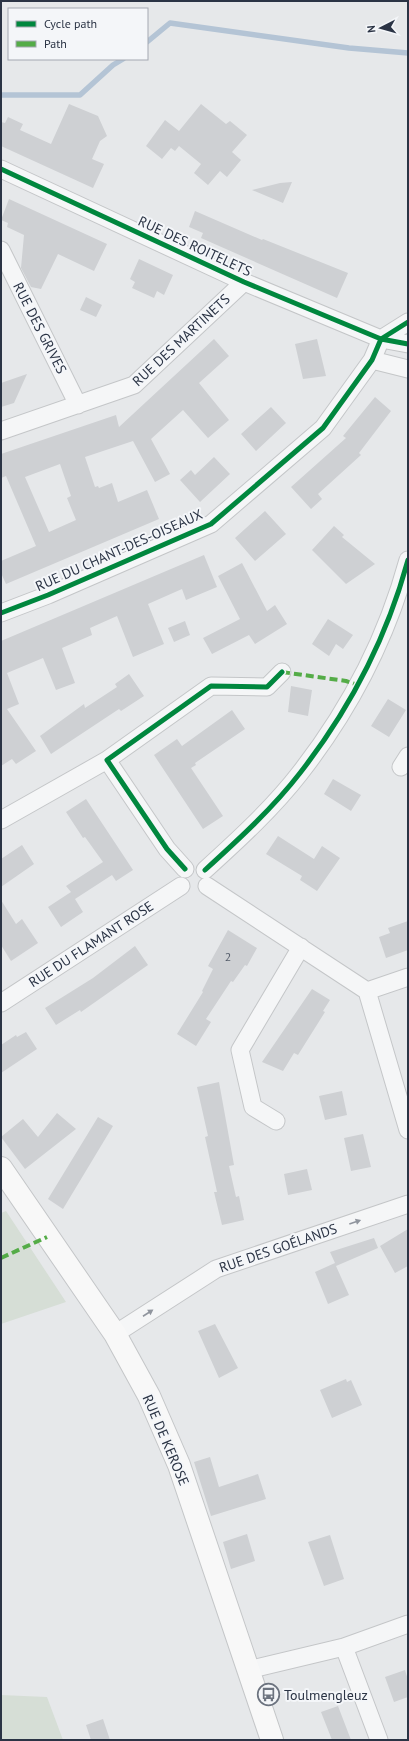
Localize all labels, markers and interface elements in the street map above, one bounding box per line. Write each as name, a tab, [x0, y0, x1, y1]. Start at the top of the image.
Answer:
legend	[8, 8, 148, 60]
north arrow	[361, 8, 401, 48]
text: Cycle path	[44, 16, 97, 31]
text: N	[364, 25, 378, 33]
text: Path	[44, 36, 67, 51]
street label: RUE DES ROITELETS	[135, 212, 255, 280]
street label: RUE DES GRIVES	[9, 279, 71, 377]
street label: RUE DES MARTINETS	[128, 290, 234, 390]
street label: RUE DU CHANT-DES-OISEAUX	[33, 505, 206, 595]
street label: RUE DU FLAMANT ROSE	[25, 897, 157, 991]
house number: 2	[225, 949, 231, 964]
street label: RUE DES GOÉLANDS	[217, 1219, 339, 1277]
one-way arrow	[349, 1219, 361, 1225]
one-way arrow	[143, 1309, 153, 1317]
street label: RUE DE KEROSE	[139, 1392, 193, 1488]
bus stop icon: Toulmengleuz	[255, 1682, 281, 1708]
place label: Toulmengleuz	[284, 1686, 368, 1704]

